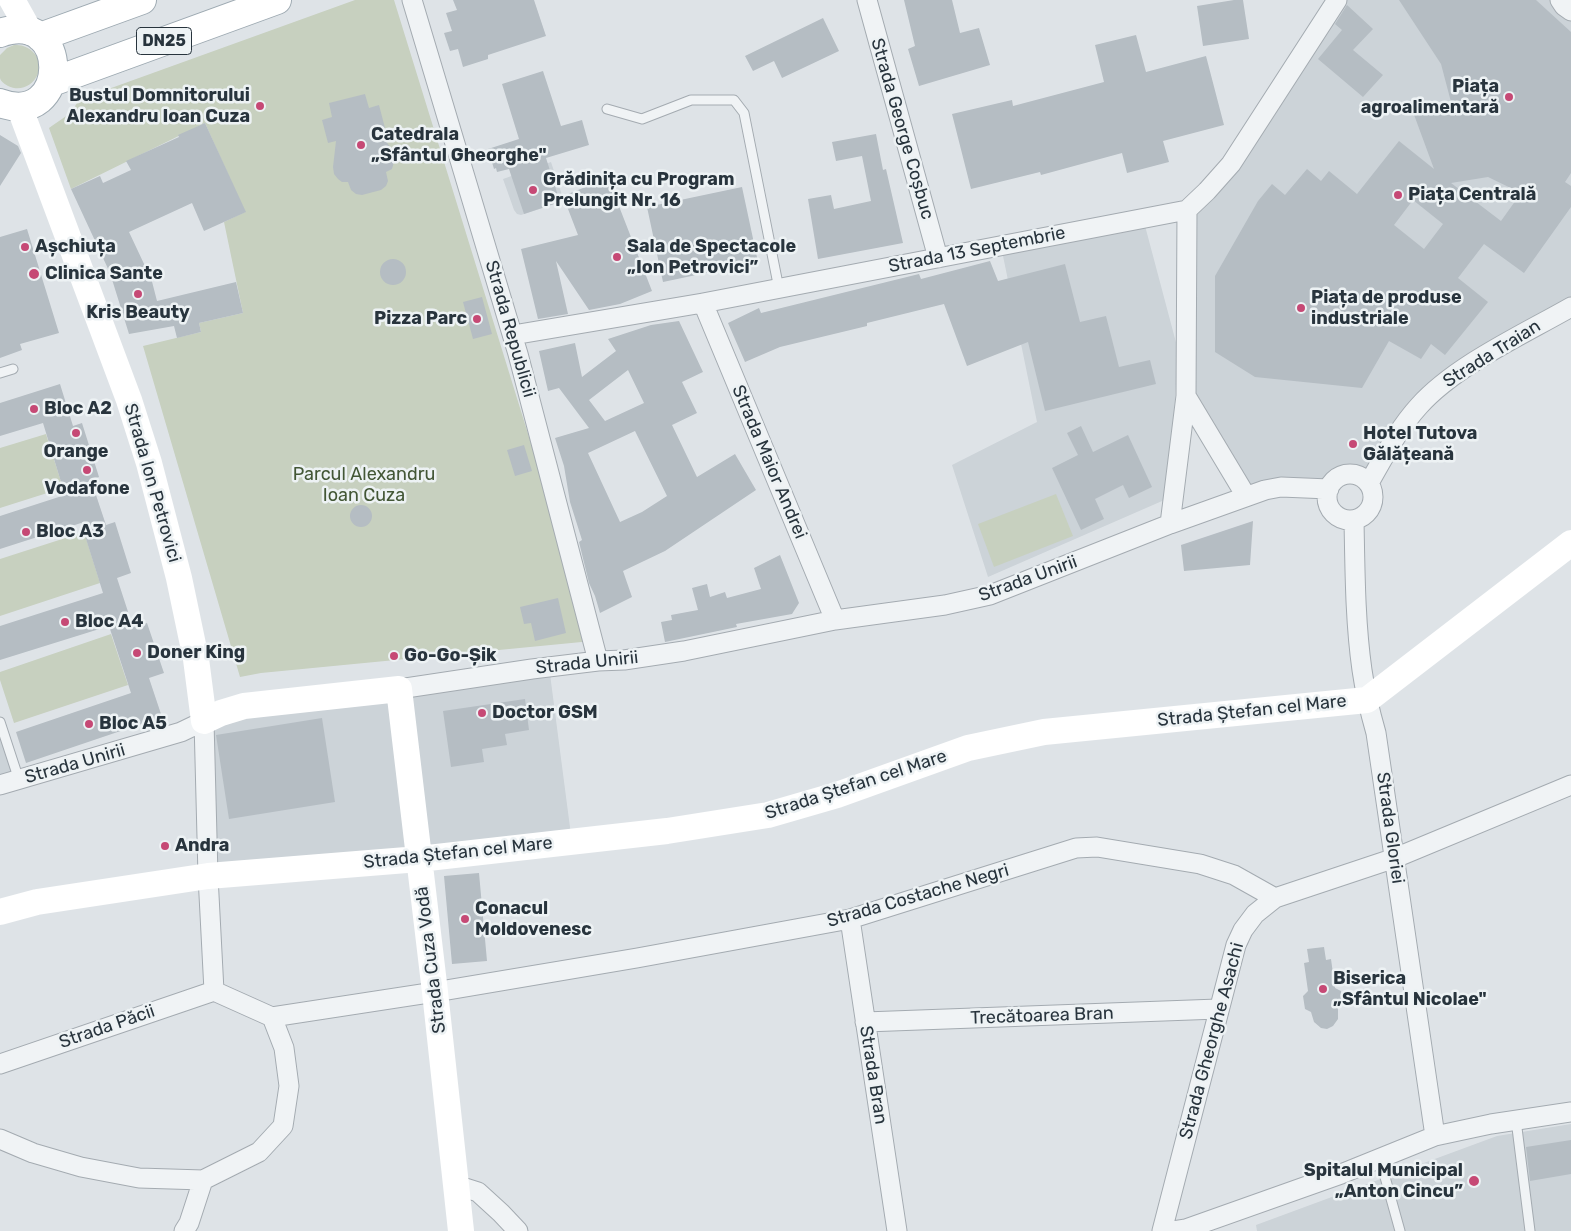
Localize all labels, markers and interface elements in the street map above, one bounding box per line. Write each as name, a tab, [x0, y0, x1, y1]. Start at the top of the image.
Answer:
road number: DN25	[136, 27, 192, 54]
street label: Strada George Coșbuc	[866, 36, 938, 222]
place label: Piața agroalimentară	[1361, 76, 1499, 118]
place label: Bustul Domnitorului Alexandru Ioan Cuza	[66, 85, 250, 128]
marker: Piața agroalimentară	[1503, 91, 1515, 103]
marker: Bustul Domnitorului Alexandru Ioan Cuza	[254, 100, 266, 112]
place label: Catedrala „Sfântul Gheorghe"	[371, 124, 547, 166]
marker: Catedrala „Sfântul Gheorghe"	[355, 139, 367, 151]
place label: Grădinița cu Program Prelungit Nr. 16	[543, 169, 734, 212]
marker: Grădinița cu Program Prelungit Nr. 16	[527, 184, 539, 196]
place label: Piața Centrală	[1408, 184, 1536, 206]
marker: Piața Centrală	[1392, 189, 1404, 201]
street label: Strada 13 Septembrie	[887, 222, 1067, 278]
place label: Așchiuța	[35, 236, 116, 258]
place label: Sala de Spectacole „Ion Petrovici”	[627, 236, 796, 278]
marker: Așchiuța	[19, 241, 31, 253]
marker: Sala de Spectacole „Ion Petrovici”	[611, 251, 623, 263]
street label: Strada Republicii	[480, 258, 540, 400]
place label: Clinica Sante	[45, 263, 163, 285]
marker: Clinica Sante	[27, 267, 41, 281]
place label: Piața de produse industriale	[1311, 287, 1462, 330]
marker: Kris Beauty	[132, 288, 144, 300]
place label: Kris Beauty	[86, 302, 190, 324]
marker: Piața de produse industriale	[1295, 302, 1307, 314]
place label: Pizza Parc	[374, 308, 467, 330]
marker: Pizza Parc	[471, 313, 483, 325]
street label: Strada Traian	[1439, 316, 1545, 392]
street label: Strada Maior Andrei	[727, 382, 811, 542]
place label: Bloc A2	[44, 398, 112, 420]
street label: Strada Ion Petrovici	[119, 401, 185, 565]
marker: Bloc A2	[28, 403, 40, 415]
place label: Hotel Tutova Gălățeană	[1363, 423, 1477, 466]
marker: Orange	[70, 427, 82, 439]
marker: Hotel Tutova Gălățeană	[1347, 438, 1359, 450]
place label: Orange	[43, 441, 109, 463]
marker: Vodafone	[81, 464, 93, 476]
park label: Parcul Alexandru Ioan Cuza	[293, 464, 435, 506]
place label: Vodafone	[44, 478, 130, 500]
place label: Bloc A3	[36, 521, 104, 543]
marker: Bloc A3	[20, 526, 32, 538]
street label: Strada Unirii	[976, 551, 1080, 607]
place label: Bloc A4	[75, 611, 143, 633]
marker: Bloc A4	[59, 616, 71, 628]
place label: Doner King	[147, 642, 245, 664]
place label: Go-Go-Șik	[404, 645, 497, 667]
marker: Doner King	[131, 647, 143, 659]
street label: Strada Unirii	[534, 647, 640, 679]
marker: Go-Go-Șik	[388, 650, 400, 662]
street label: Strada Ștefan cel Mare	[1156, 690, 1348, 732]
place label: Doctor GSM	[492, 702, 598, 724]
marker: Doctor GSM	[476, 707, 488, 719]
place label: Bloc A5	[99, 713, 167, 735]
marker: Bloc A5	[83, 718, 95, 730]
street label: Strada Unirii	[22, 739, 128, 789]
street label: Strada Ștefan cel Mare	[762, 745, 950, 825]
street label: Strada Gloriei	[1371, 771, 1409, 885]
street label: Strada Ștefan cel Mare	[362, 832, 554, 874]
place label: Andra	[175, 835, 229, 857]
marker: Andra	[159, 840, 171, 852]
street label: Strada Costache Negri	[825, 860, 1011, 932]
street label: Strada Cuza Vodă	[411, 885, 451, 1035]
place label: Conacul Moldovenesc	[475, 898, 592, 941]
marker: Conacul Moldovenesc	[459, 913, 471, 925]
street label: Strada Gheorghe Asachi	[1175, 940, 1249, 1142]
place label: Biserica „Sfântul Nicolae"	[1333, 968, 1487, 1011]
marker: Biserica „Sfântul Nicolae"	[1317, 983, 1329, 995]
street label: Strada Păcii	[56, 1001, 158, 1053]
street label: Trecătoarea Bran	[970, 1003, 1114, 1029]
street label: Strada Bran	[855, 1024, 891, 1126]
place label: Spitalul Municipal „Anton Cincu”	[1304, 1160, 1463, 1202]
marker: Spitalul Municipal „Anton Cincu”	[1467, 1174, 1481, 1188]

